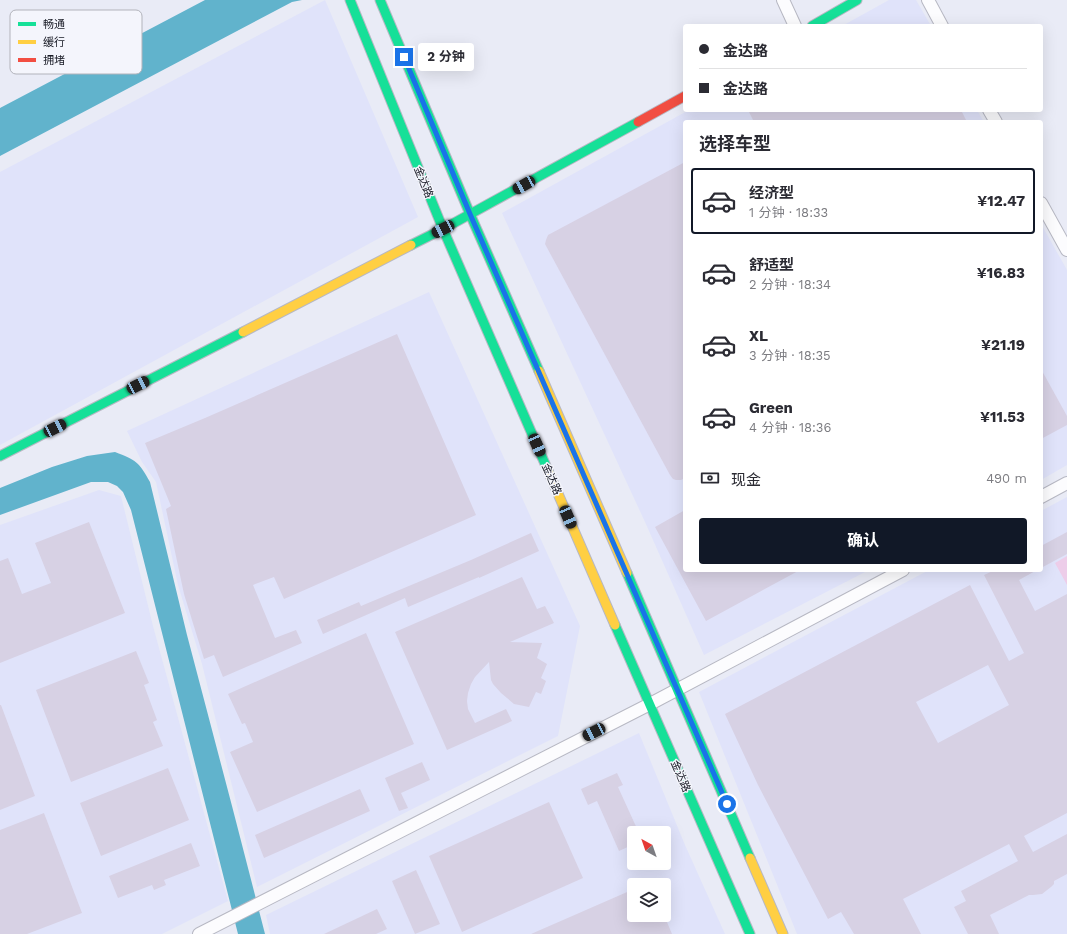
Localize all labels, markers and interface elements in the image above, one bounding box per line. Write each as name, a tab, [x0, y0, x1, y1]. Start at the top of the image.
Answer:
legend	[10, 10, 142, 74]
text: 畅通	[43, 18, 65, 31]
text: 缓行	[43, 36, 65, 49]
text: 金达路	[723, 42, 768, 60]
callout: 2 分钟	[418, 43, 474, 71]
route end	[395, 48, 413, 66]
text: 2 分钟	[427, 49, 465, 64]
text: 拥堵	[43, 54, 65, 67]
text: 金达路	[723, 80, 768, 98]
text: 选择车型	[699, 133, 771, 154]
street label: 金达路	[411, 164, 436, 200]
car	[511, 174, 537, 196]
icon: car	[701, 183, 737, 219]
text: 经济型	[749, 184, 794, 202]
text: ¥12.47	[977, 192, 1025, 210]
text: 1 分钟 · 18:33	[749, 205, 828, 220]
car	[430, 218, 456, 240]
icon: car	[701, 255, 737, 291]
text: 舒适型	[749, 256, 794, 274]
text: ¥16.83	[977, 264, 1025, 282]
text: 2 分钟 · 18:34	[749, 277, 831, 292]
icon: car	[701, 327, 737, 363]
text: XL	[749, 327, 768, 345]
text: ¥21.19	[981, 336, 1025, 354]
text: 3 分钟 · 18:35	[749, 348, 831, 363]
car	[125, 374, 151, 396]
icon: car	[701, 399, 737, 435]
text: Green	[749, 399, 793, 417]
text: ¥11.53	[980, 408, 1025, 426]
car	[42, 417, 68, 439]
text: 4 分钟 · 18:36	[749, 420, 831, 435]
car	[527, 432, 547, 458]
street label: 金达路	[539, 461, 564, 497]
icon: cash	[699, 467, 721, 489]
text: 现金	[731, 471, 761, 489]
text: 490 m	[986, 471, 1027, 486]
car	[558, 504, 578, 530]
button: 确认	[699, 518, 1027, 564]
car	[581, 721, 607, 743]
street label: 金达路	[668, 758, 693, 794]
route start	[718, 795, 736, 813]
north arrow	[627, 826, 671, 870]
map controls	[627, 826, 671, 922]
button: layers	[627, 878, 671, 922]

